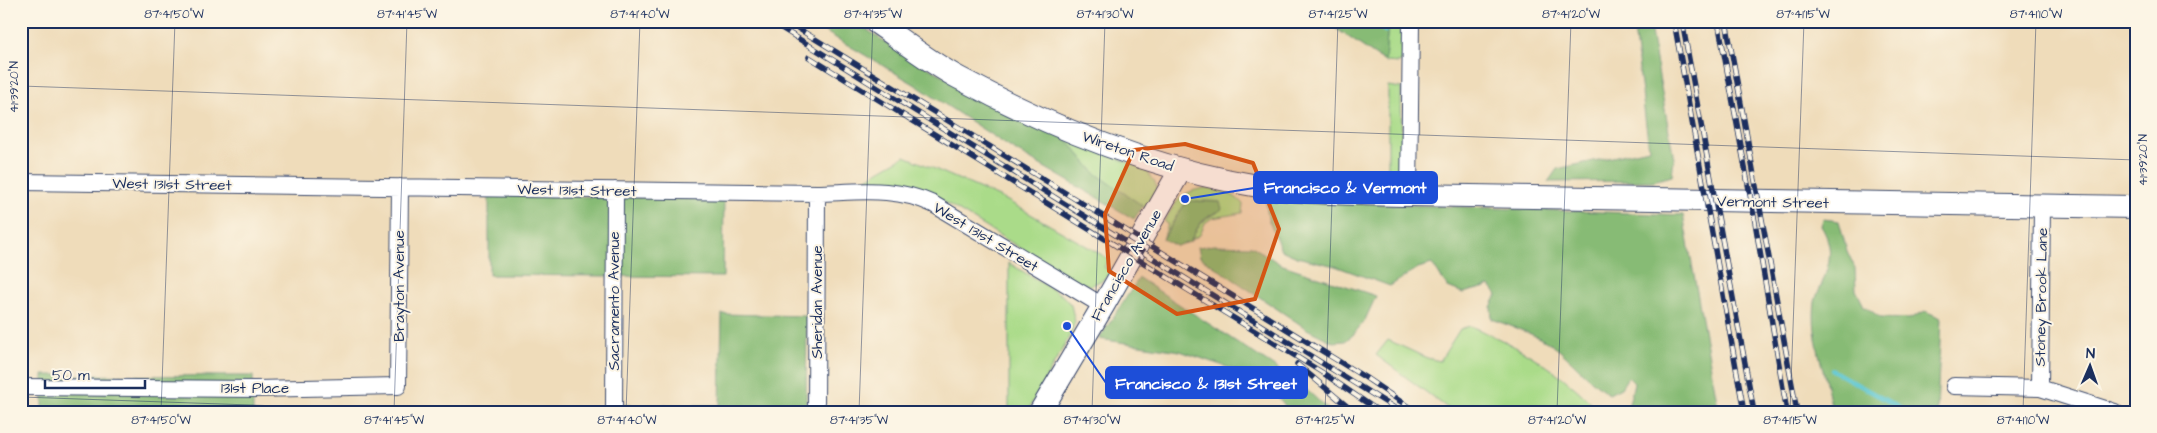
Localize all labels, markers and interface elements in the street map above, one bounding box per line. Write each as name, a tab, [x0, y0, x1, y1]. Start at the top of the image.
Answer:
text: 87°41'50"W	[144, 6, 205, 23]
text: 87°41'45"W	[377, 6, 438, 23]
text: 87°41'40"W	[610, 6, 670, 23]
text: 87°41'35"W	[844, 6, 903, 23]
text: 87°41'30"W	[1076, 6, 1134, 23]
text: 87°41'25"W	[1309, 6, 1368, 23]
text: 87°41'20"W	[1542, 6, 1601, 23]
text: 87°41'15"W	[1776, 6, 1831, 23]
text: 87°41'10"W	[2010, 6, 2063, 23]
text: 41°39'20"N	[6, 61, 23, 113]
street label: Wireton Road	[1079, 126, 1177, 177]
text: 41°39'20"N	[2135, 134, 2152, 186]
callout: Francisco & Vermont	[1254, 172, 1437, 203]
street label: West 131st Street	[112, 173, 232, 196]
text: Francisco & Vermont	[1264, 177, 1427, 199]
street label: West 131st Street	[517, 179, 637, 202]
street label: Vermont Street	[1717, 191, 1829, 214]
street label: West 131st Street	[929, 198, 1042, 277]
street label: Francisco Avenue	[1086, 206, 1167, 325]
street label: Stoney Brook Lane	[2030, 228, 2054, 367]
street label: Brayton Avenue	[389, 230, 411, 342]
street label: Sacramento Avenue	[604, 231, 625, 371]
street label: Sheridan Avenue	[807, 245, 828, 359]
north arrow	[2064, 340, 2114, 390]
text: N	[2086, 344, 2095, 364]
scale bar	[45, 358, 145, 390]
text: 50 m	[52, 365, 90, 386]
callout: Francisco & 131st Street	[1106, 367, 1307, 398]
text: Francisco & 131st Street	[1115, 373, 1297, 395]
street label: 131st Place	[221, 378, 289, 399]
text: 87°41'50"W	[131, 412, 192, 429]
text: 87°41'45"W	[364, 412, 425, 429]
text: 87°41'40"W	[597, 412, 657, 429]
text: 87°41'35"W	[830, 412, 889, 429]
text: 87°41'30"W	[1063, 412, 1121, 429]
text: 87°41'25"W	[1296, 412, 1355, 429]
text: 87°41'20"W	[1528, 412, 1587, 429]
text: 87°41'15"W	[1763, 412, 1818, 429]
text: 87°41'10"W	[1997, 412, 2050, 429]

